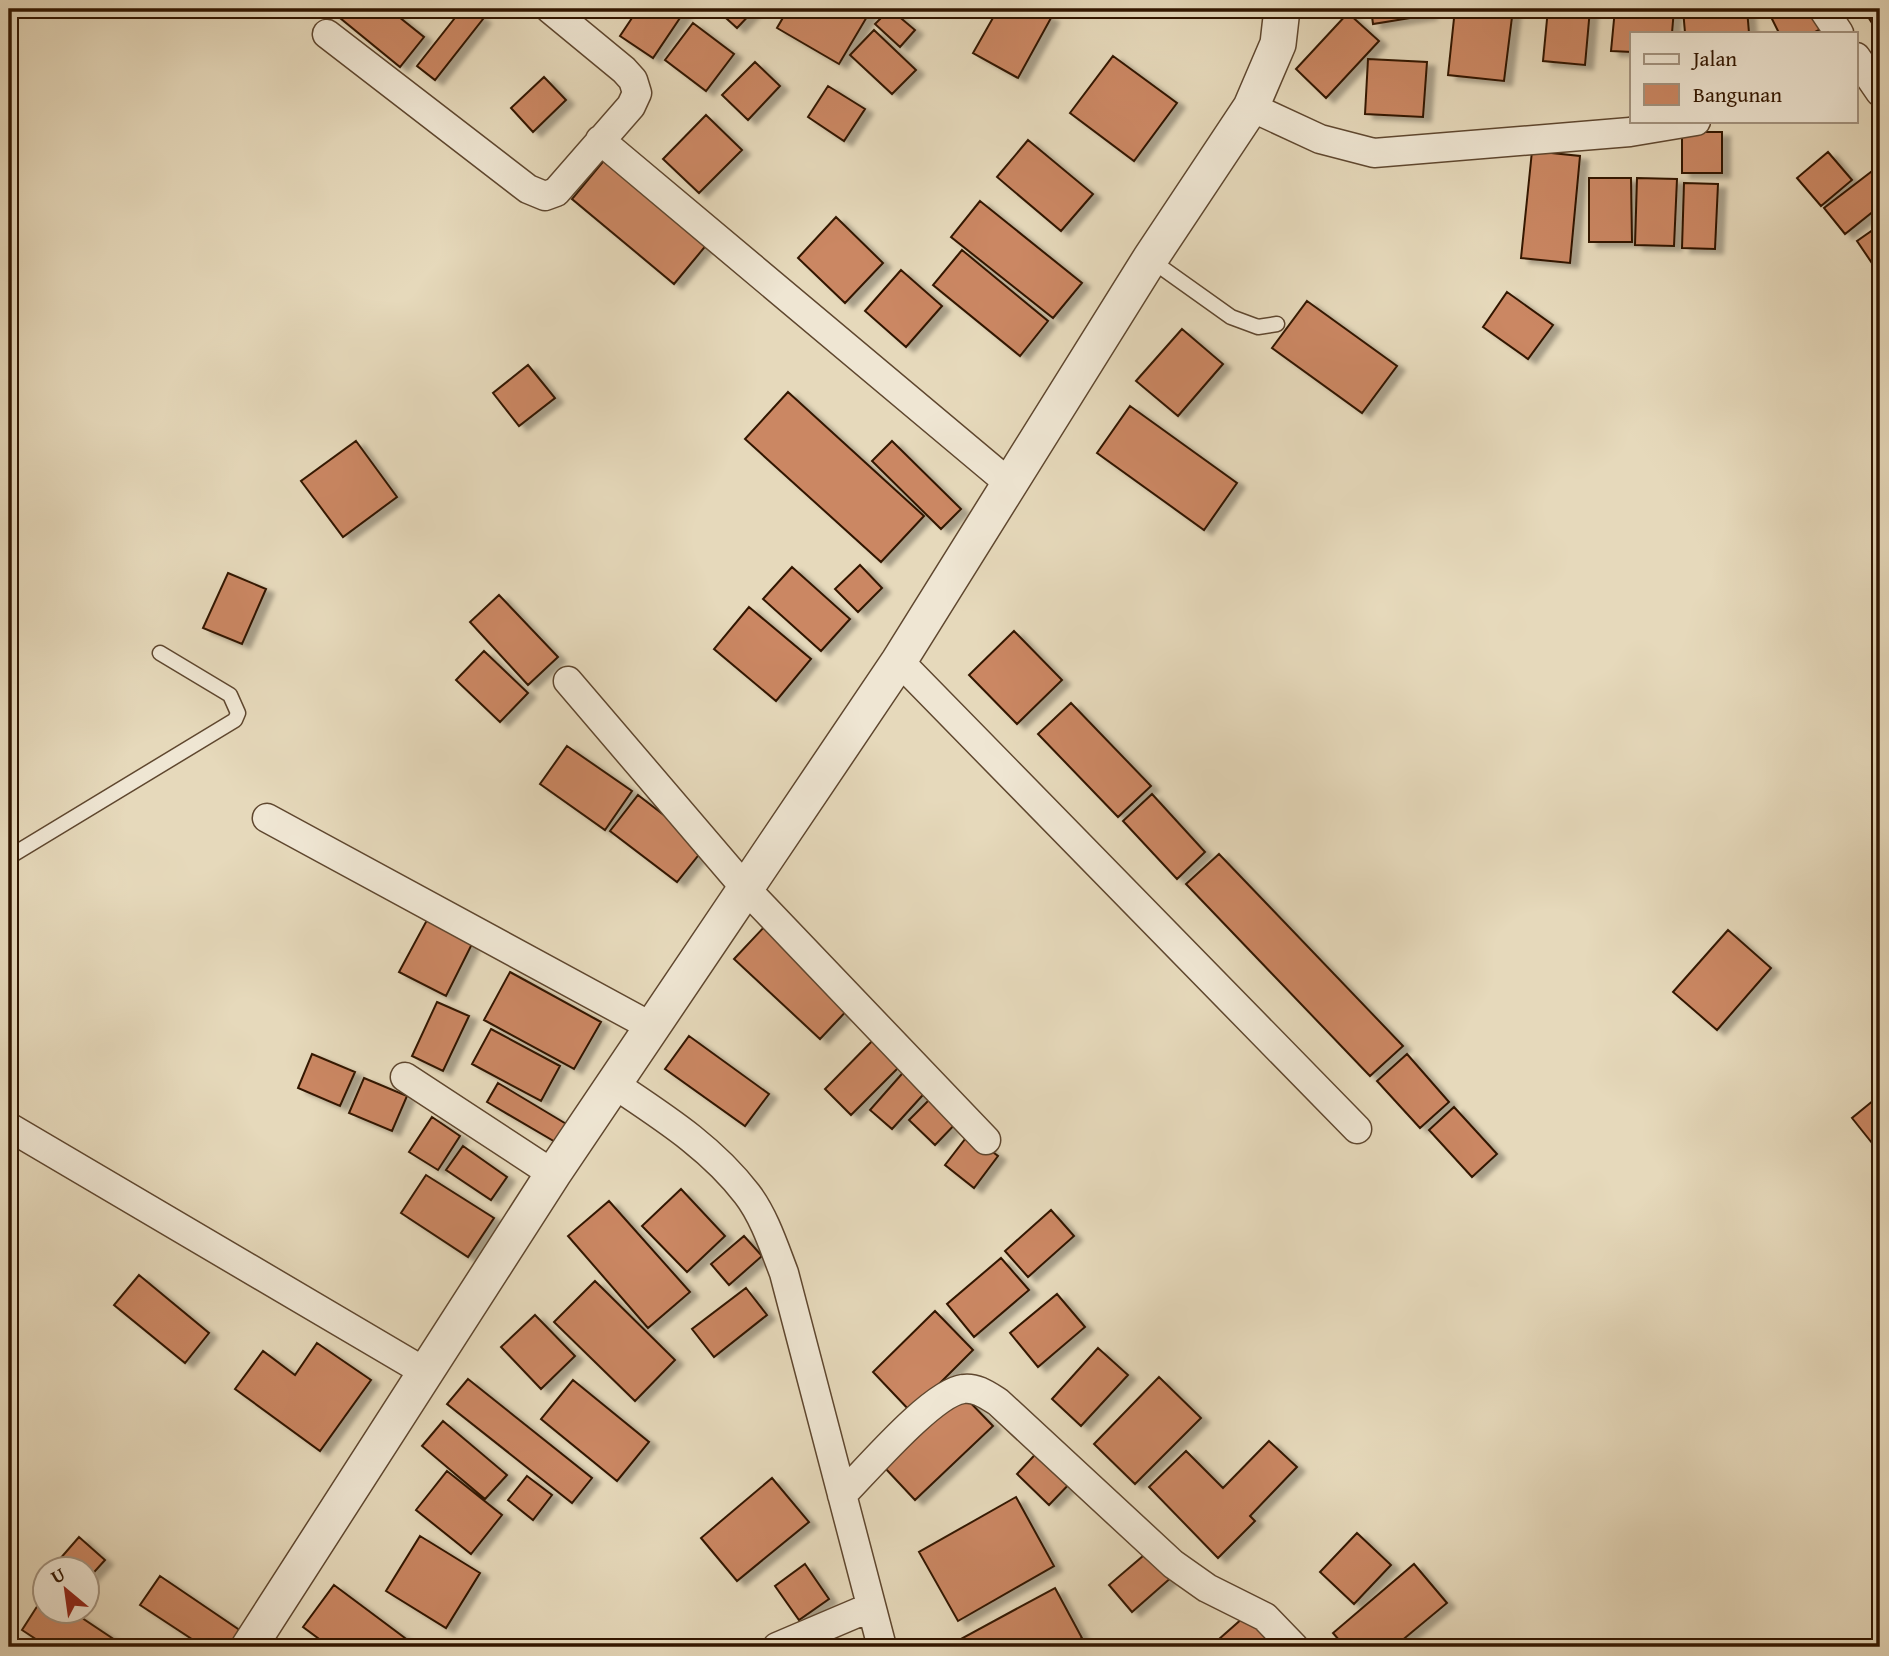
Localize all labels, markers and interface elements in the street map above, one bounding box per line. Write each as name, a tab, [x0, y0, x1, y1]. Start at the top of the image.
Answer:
legend	[1630, 32, 1857, 122]
text: Jalan	[1690, 43, 1737, 74]
text: Bangunan	[1693, 79, 1782, 110]
north arrow	[32, 1554, 102, 1624]
text: U	[45, 1560, 70, 1590]

